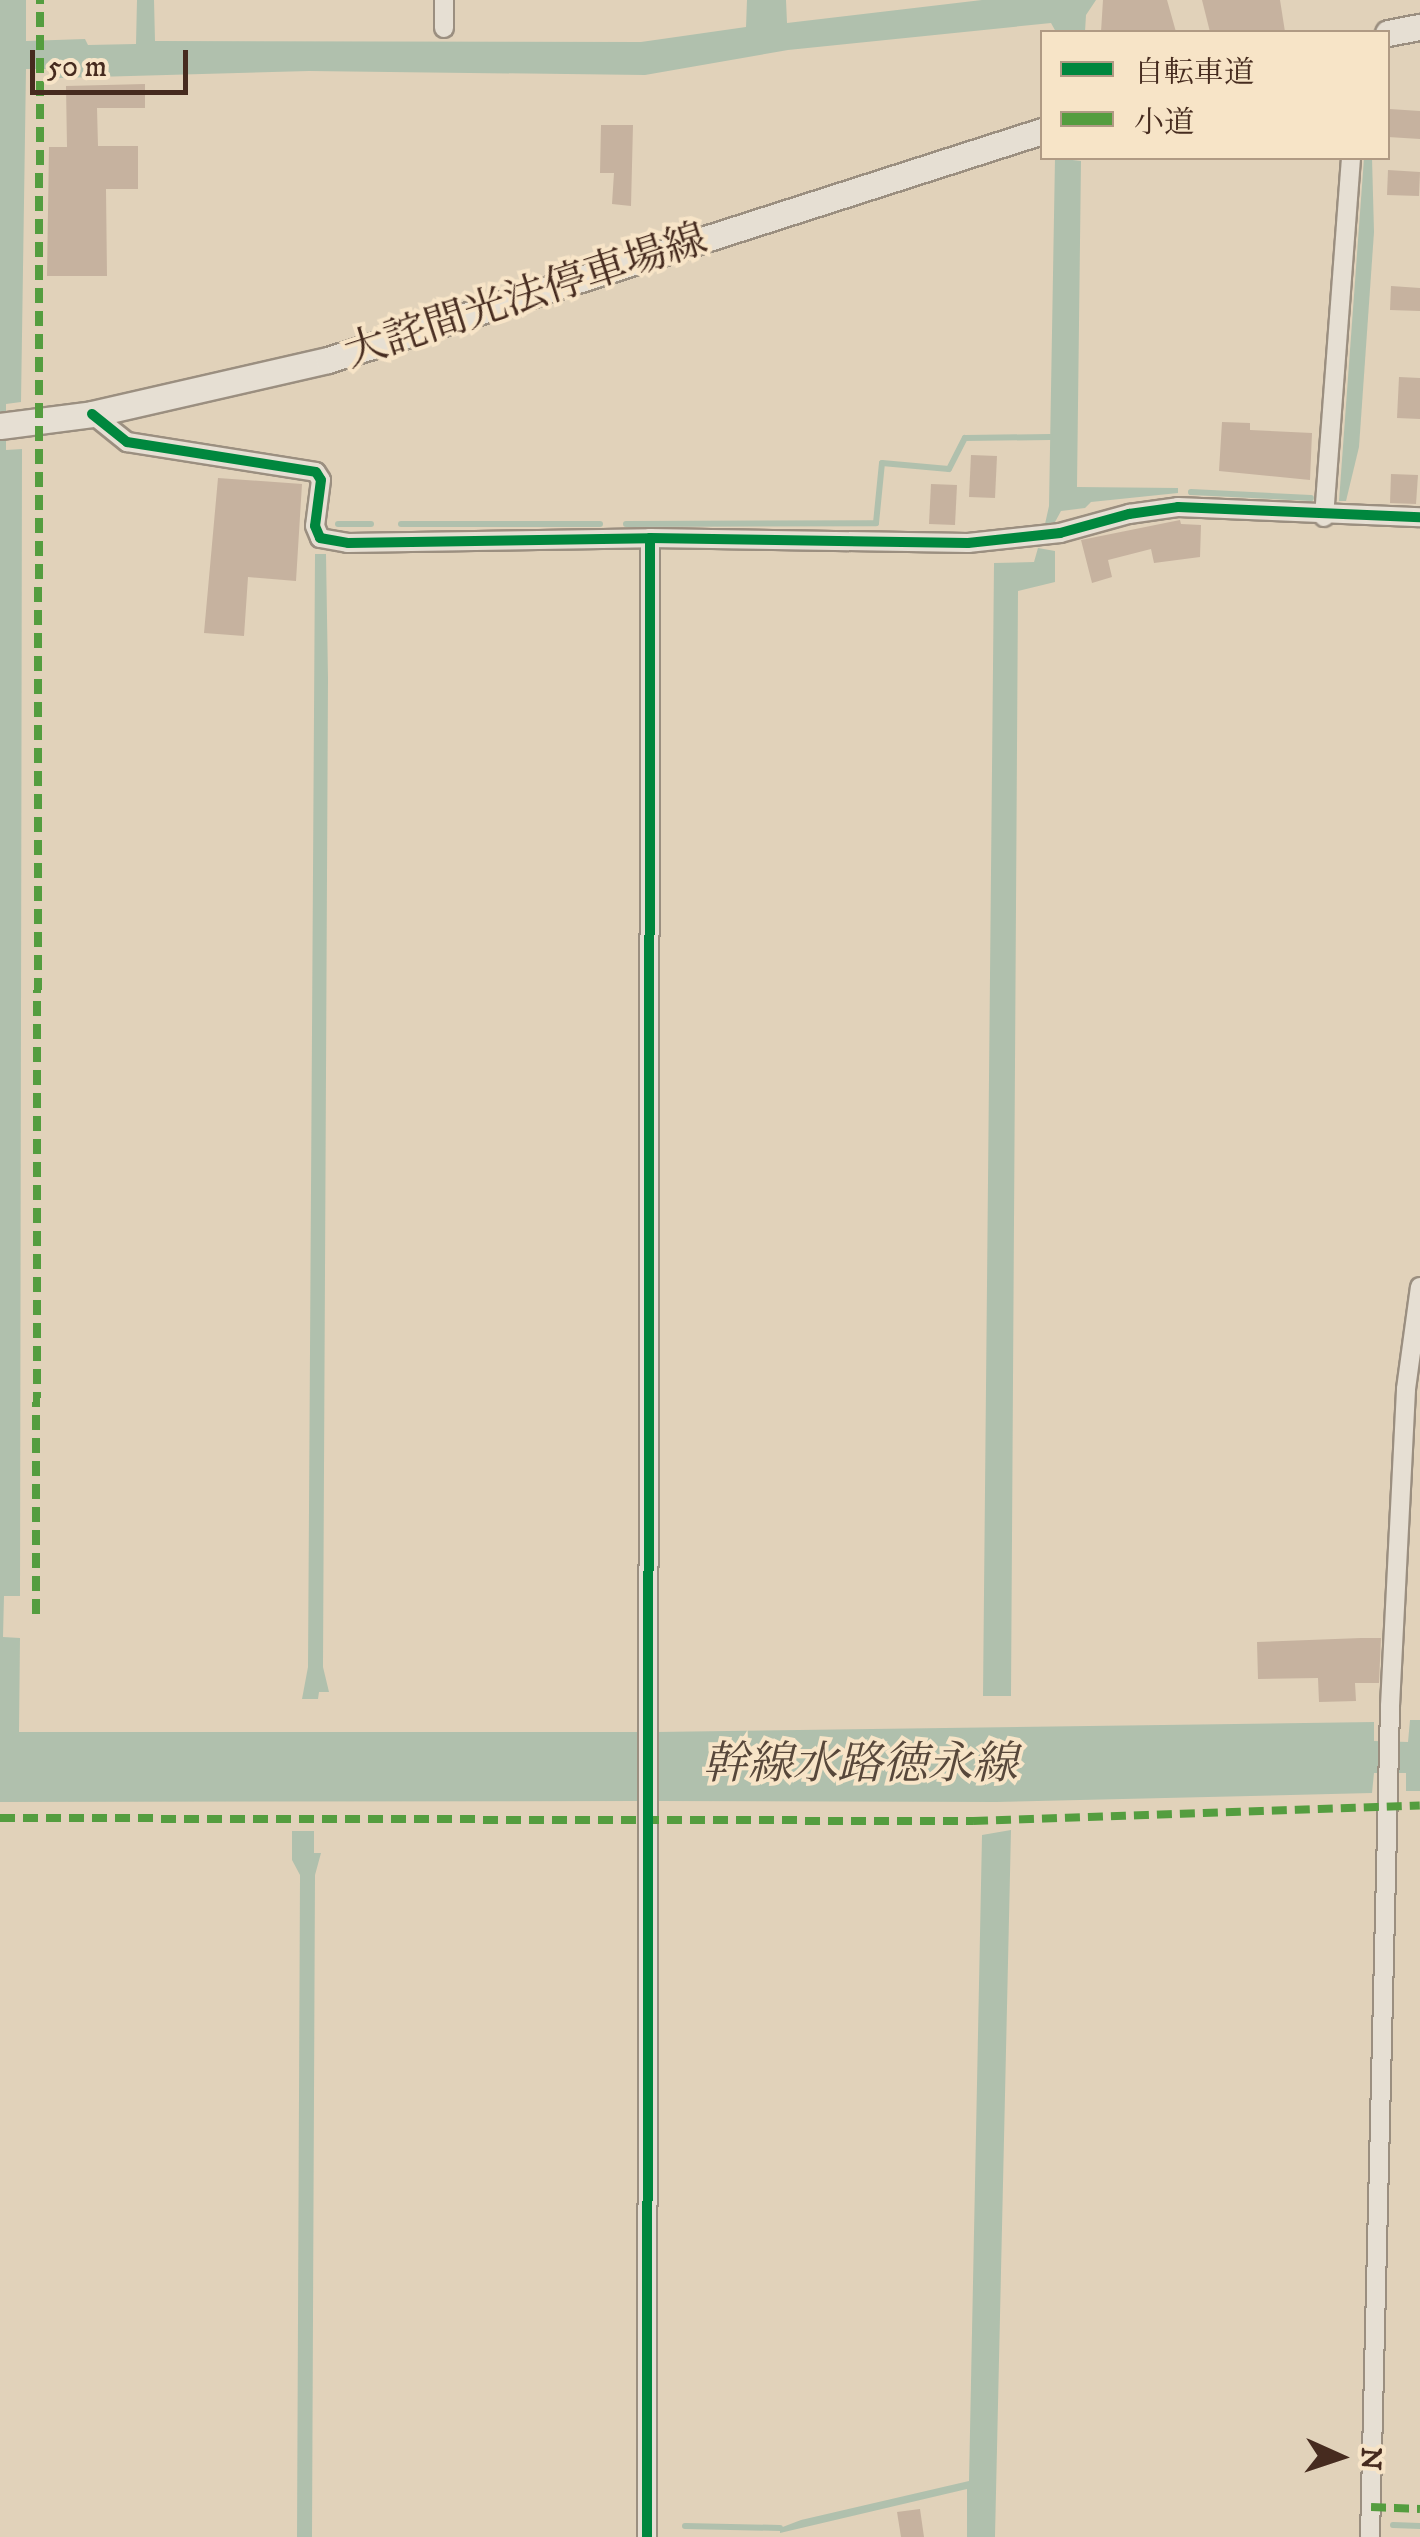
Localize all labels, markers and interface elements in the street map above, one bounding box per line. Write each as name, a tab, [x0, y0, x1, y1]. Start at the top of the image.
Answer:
scale bar	[35, 30, 192, 92]
legend	[1040, 30, 1390, 160]
text: 50 m	[47, 49, 107, 86]
text: 自転車道	[1134, 55, 1254, 92]
text: 小道	[1134, 105, 1194, 142]
street label: 大詫間光法停車場線	[338, 215, 714, 379]
water label: 幹線水路徳永線	[703, 1739, 1017, 1793]
north arrow	[1290, 2407, 1390, 2507]
text: N	[1352, 2446, 1389, 2471]

